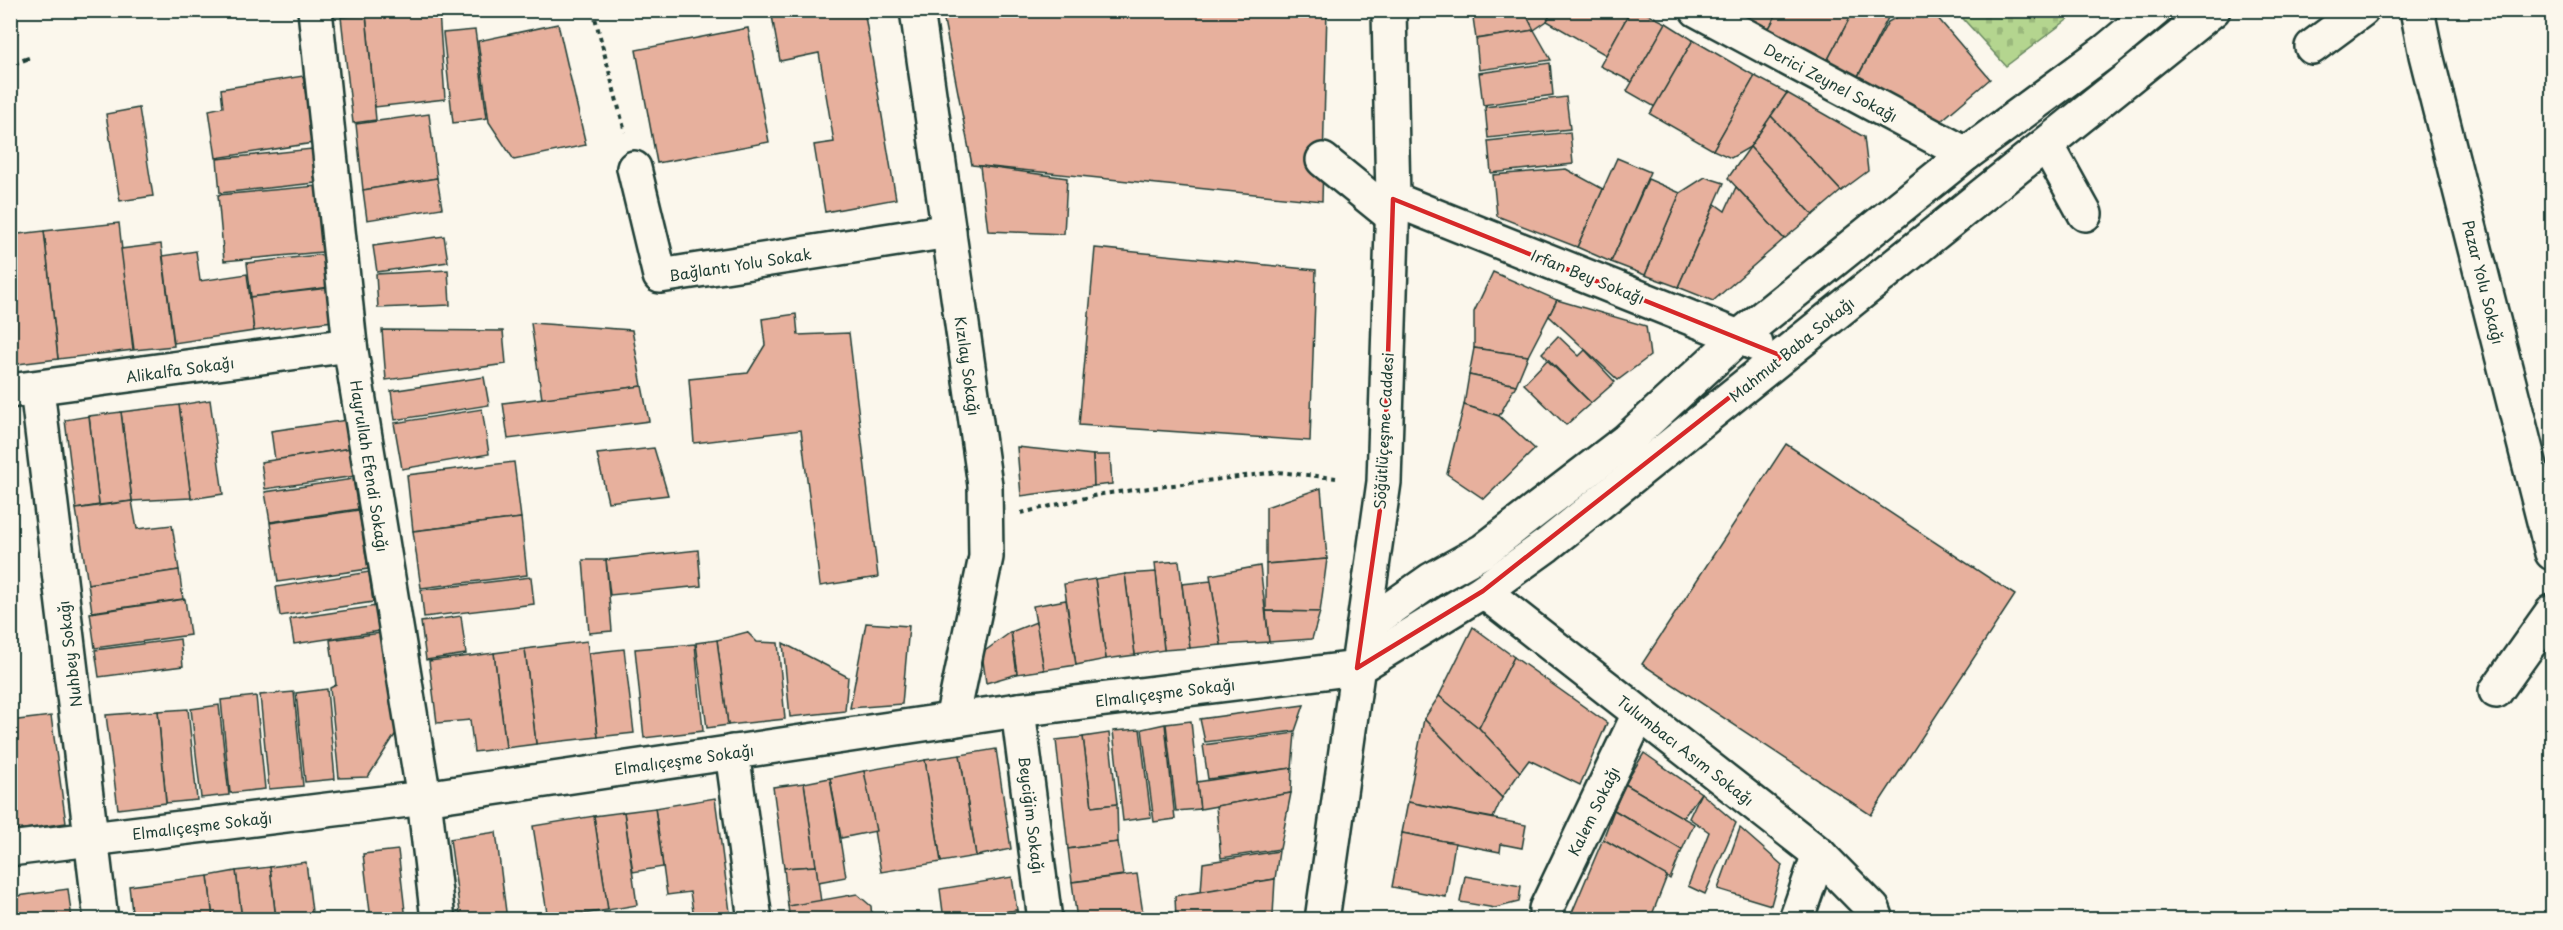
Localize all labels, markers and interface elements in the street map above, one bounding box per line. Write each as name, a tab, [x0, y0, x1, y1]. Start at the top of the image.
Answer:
street label: Derici Zeynel Sokağı	[1760, 37, 1902, 127]
street label: Pazar Yolu Sokağı	[2457, 218, 2511, 346]
street label: Bağlantı Yolu Sokak	[667, 241, 813, 287]
street label: Irfan Bey Sokağı	[1528, 243, 1648, 309]
street label: Mahmut Baba Sokağı	[1723, 291, 1859, 407]
street label: Kızılay Sokağı	[950, 315, 986, 417]
street label: Alikalfa Sokağı	[124, 350, 236, 388]
street label: Söğütlüçeşme Caddesi	[1367, 352, 1399, 510]
street label: Hayrullah Efendi Sokağı	[345, 379, 395, 553]
street label: Nuhbey Sokağı	[51, 600, 87, 708]
street label: Elmalıçeşme Sokağı	[1094, 672, 1236, 712]
street label: Tulumbacı Asım Sokağı	[1613, 689, 1759, 811]
street label: Elmalıçeşme Sokağı	[613, 738, 755, 780]
street label: Beyciğim Sokağı	[1013, 755, 1051, 875]
street label: Kalem Sokağı	[1561, 762, 1625, 860]
street label: Elmalıçeşme Sokağı	[131, 805, 273, 845]

